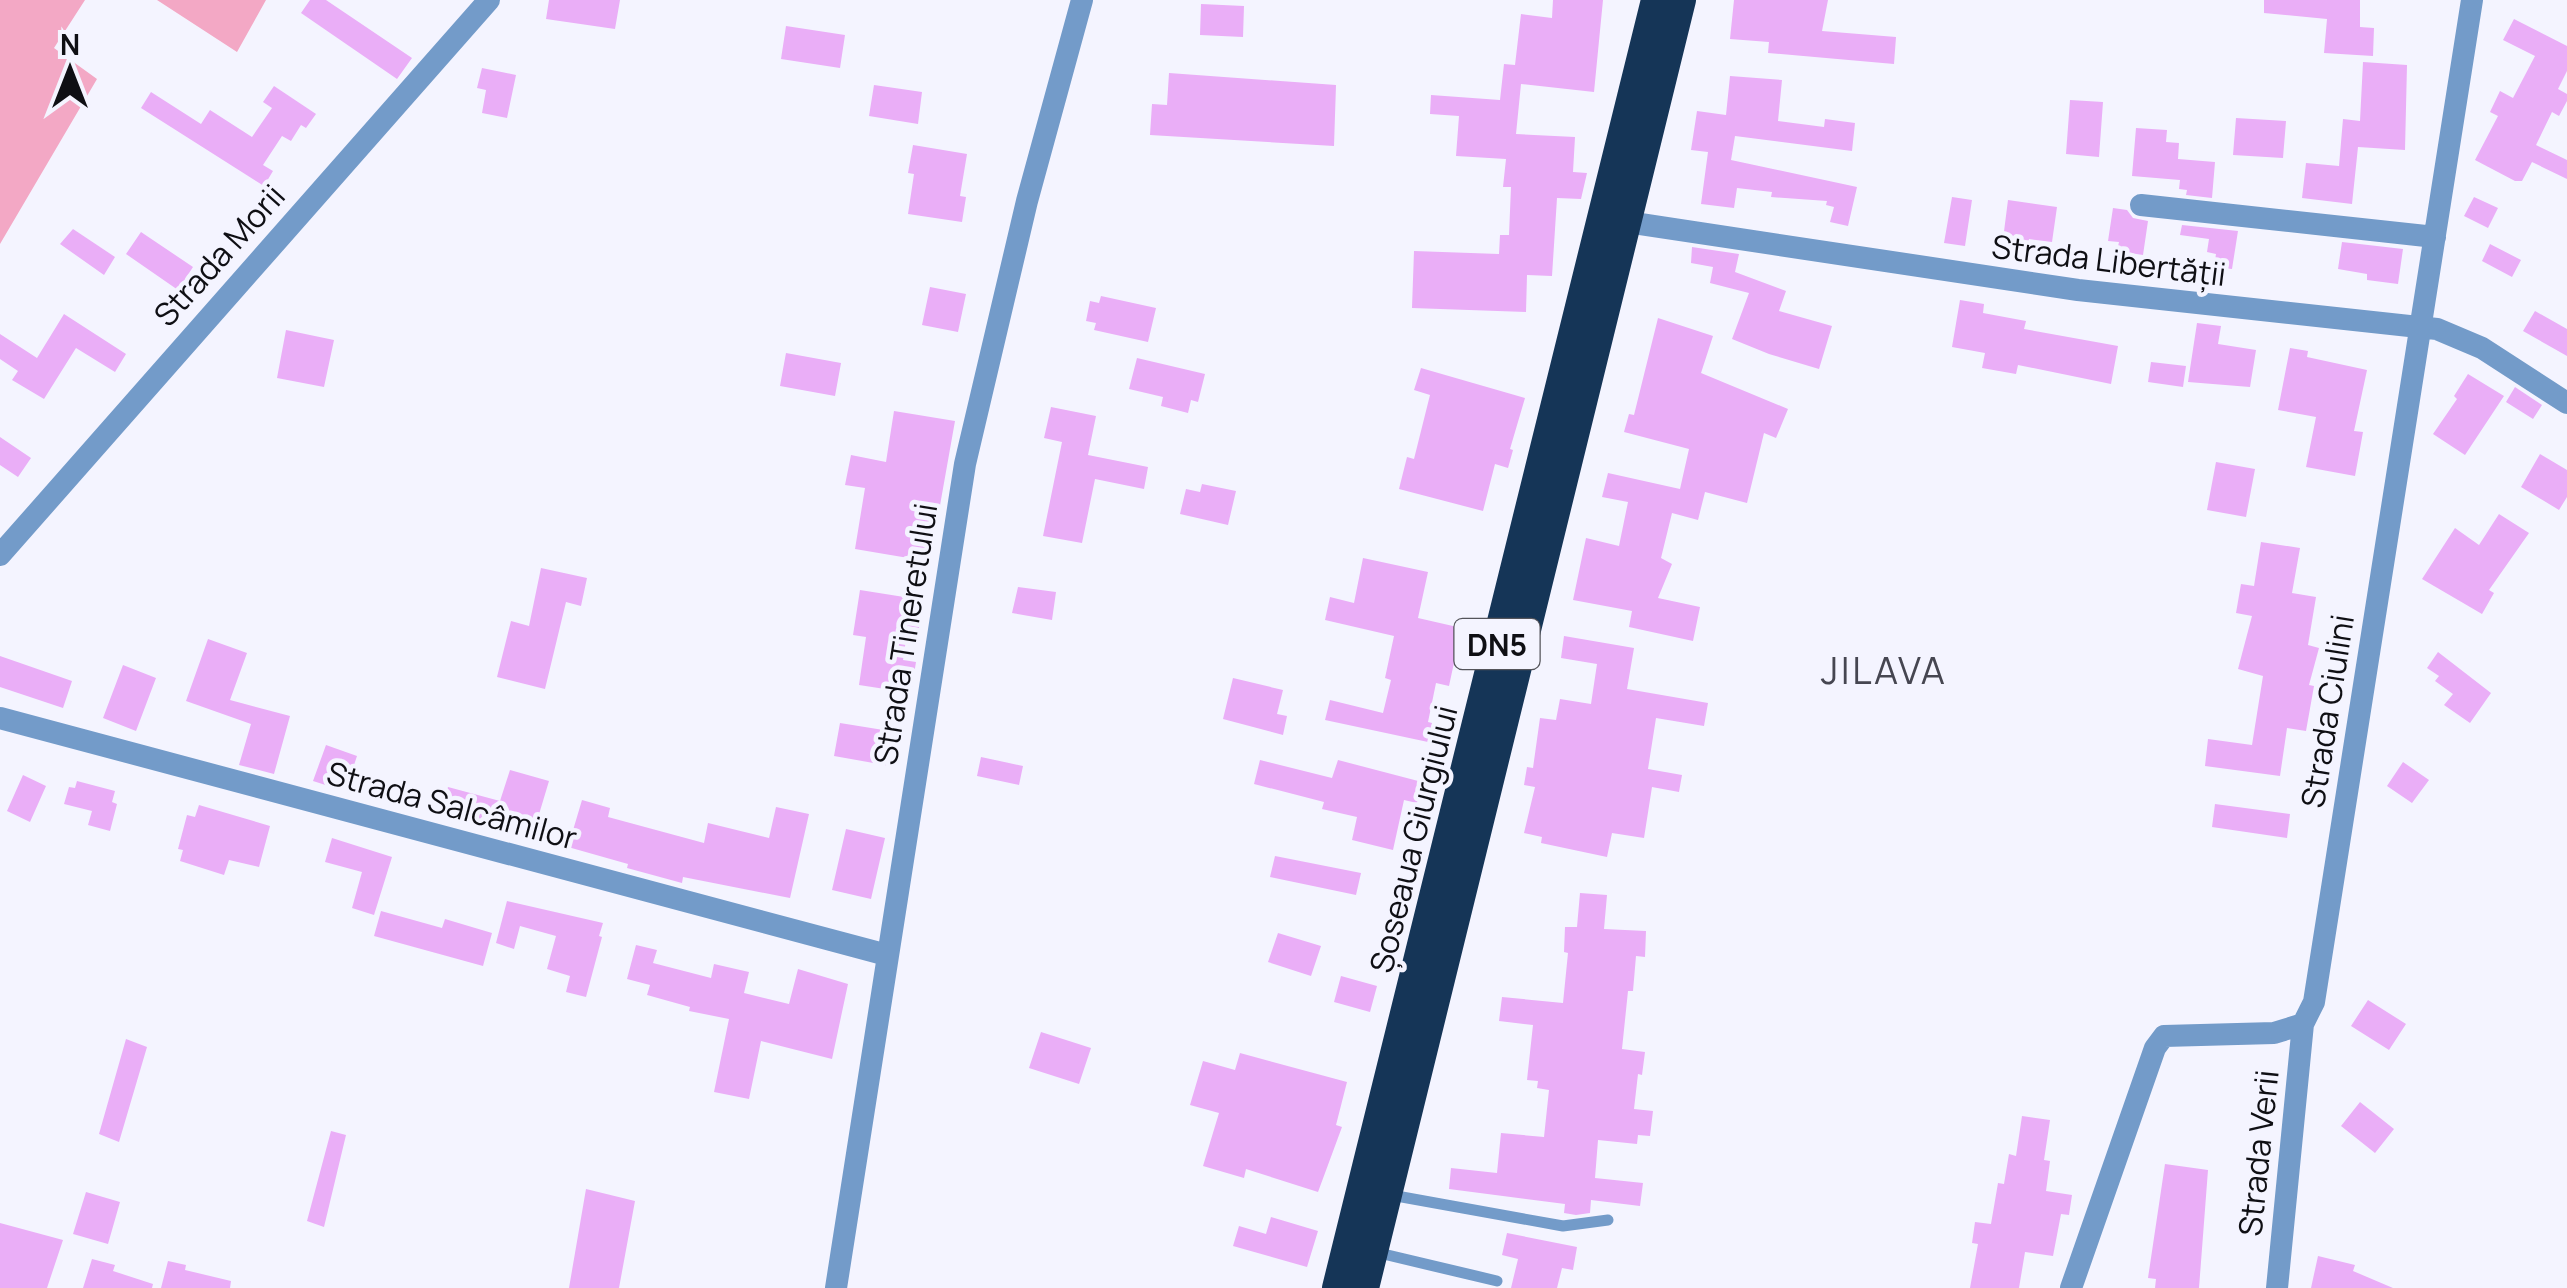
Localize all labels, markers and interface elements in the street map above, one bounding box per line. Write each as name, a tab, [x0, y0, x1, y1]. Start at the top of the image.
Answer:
north arrow	[20, 20, 120, 120]
text: N	[60, 25, 80, 63]
street label: Strada Morii	[144, 175, 294, 335]
street label: Strada Libertății	[1989, 224, 2229, 296]
street label: Strada Tineretului	[863, 500, 947, 768]
street label: Strada Ciulini	[2290, 611, 2364, 811]
road number: DN5	[1454, 619, 1540, 669]
district label: JILAVA	[1821, 643, 1947, 695]
street label: Șoseaua Giurgiului	[1359, 701, 1467, 977]
street label: Strada Salcâmilor	[322, 750, 582, 860]
street label: Strada Verii	[2227, 1068, 2289, 1238]

